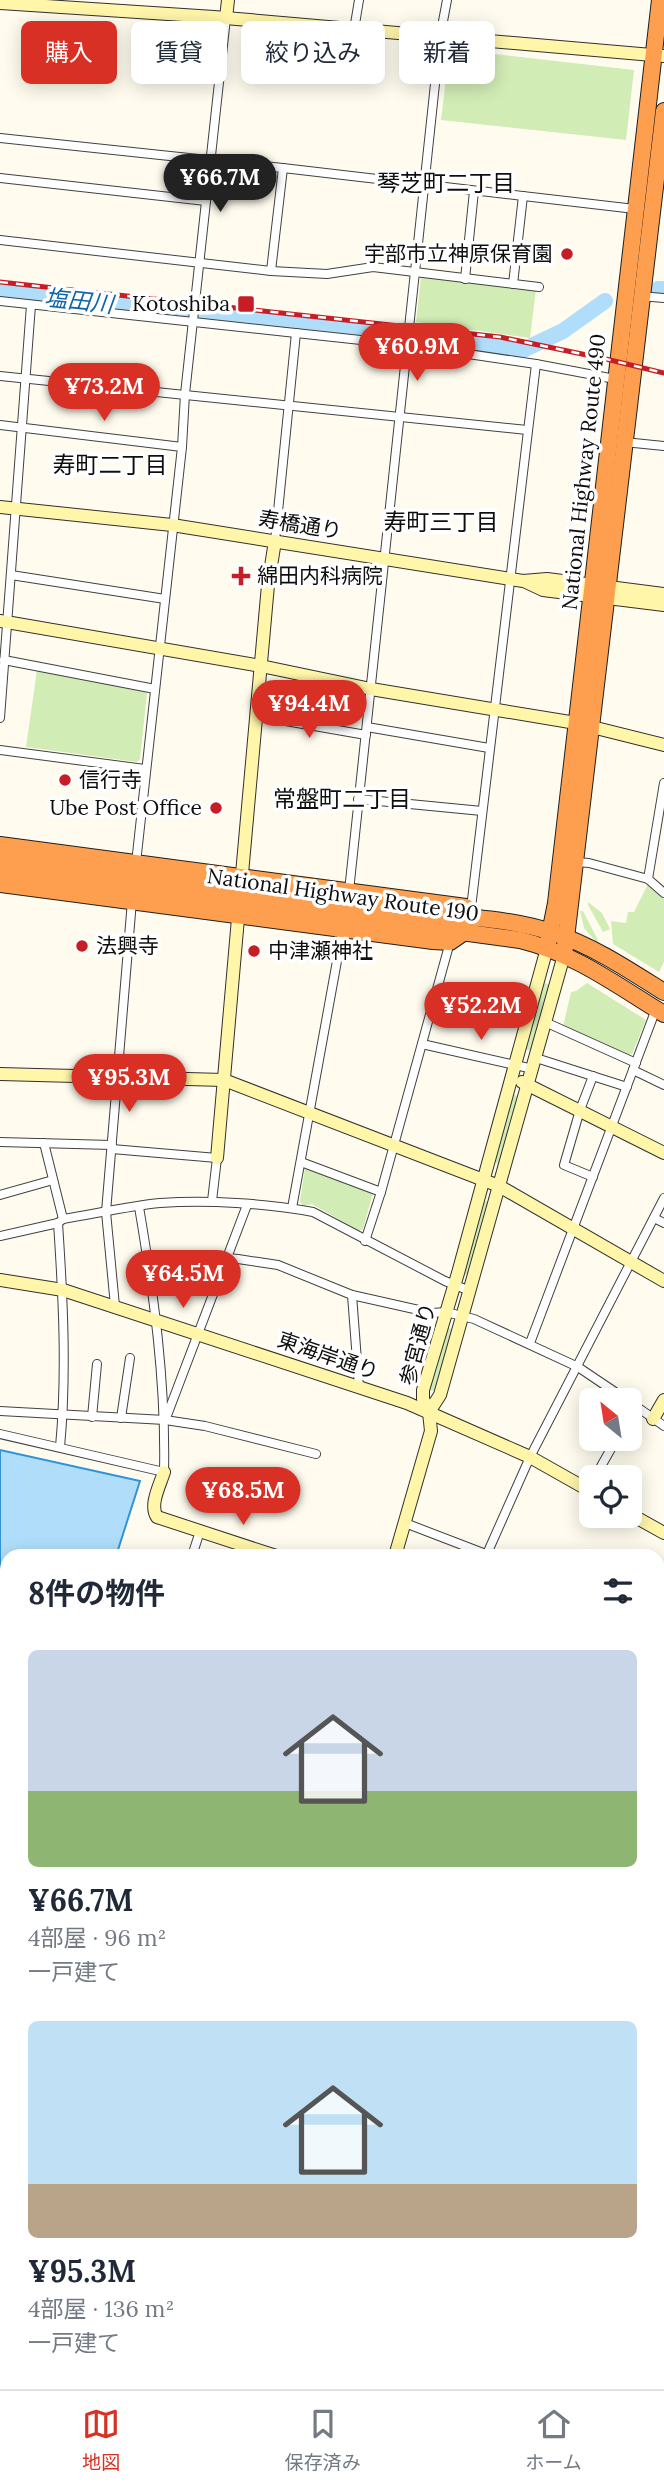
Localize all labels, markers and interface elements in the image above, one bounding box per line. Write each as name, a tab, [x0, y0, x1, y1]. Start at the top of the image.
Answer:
chip: 購入	[21, 21, 117, 84]
chip: 賃貸	[131, 21, 227, 84]
chip: 絞り込み	[241, 21, 385, 84]
chip: 新着	[399, 21, 495, 84]
pin: ¥66.7M	[163, 154, 277, 214]
text: ¥66.7M	[180, 162, 260, 191]
district label: 琴芝町二丁目	[377, 168, 515, 197]
place label: 宇部市立神原保育園	[364, 240, 553, 267]
marker: 宇部市立神原保育園	[559, 246, 575, 262]
water label: 塩田川	[43, 282, 118, 319]
place label: Kotoshiba	[132, 290, 230, 317]
marker: Kotoshiba	[236, 294, 256, 314]
pin: ¥60.9M	[360, 324, 474, 383]
text: ¥60.9M	[374, 331, 460, 360]
street label: National Highway Route 490	[556, 332, 611, 611]
pin: ¥73.2M	[47, 364, 161, 423]
text: ¥73.2M	[64, 371, 144, 400]
district label: 寿町二丁目	[53, 450, 168, 479]
street label: 寿橋通り	[256, 505, 344, 544]
district label: 寿町三丁目	[384, 507, 499, 536]
place label: 綿田内科病院	[257, 562, 383, 589]
marker: 綿田内科病院	[231, 566, 251, 586]
pin: ¥94.4M	[252, 680, 366, 740]
text: ¥94.4M	[268, 688, 350, 717]
place label: 信行寺	[79, 766, 142, 793]
marker: 信行寺	[57, 772, 73, 788]
district label: 常盤町二丁目	[273, 784, 411, 813]
place label: Ube Post Office	[49, 794, 202, 821]
marker: Ube Post Office	[208, 800, 224, 816]
street label: National Highway Route 190	[206, 862, 481, 927]
place label: 法興寺	[96, 932, 159, 959]
place label: 中津瀬神社	[268, 937, 373, 964]
marker: 法興寺	[74, 938, 90, 954]
marker: 中津瀬神社	[246, 943, 262, 959]
pin: ¥52.2M	[424, 982, 538, 1042]
text: ¥52.2M	[440, 990, 522, 1019]
pin: ¥95.3M	[72, 1054, 186, 1114]
text: ¥95.3M	[88, 1062, 170, 1091]
pin: ¥64.5M	[126, 1250, 240, 1310]
text: ¥64.5M	[142, 1258, 224, 1287]
street label: 参宮通り	[394, 1300, 441, 1388]
street label: 東海岸通り	[274, 1326, 382, 1385]
north arrow	[579, 1388, 642, 1451]
map controls	[579, 1388, 642, 1528]
button: locate	[579, 1465, 642, 1528]
pin: ¥68.5M	[186, 1468, 300, 1527]
text: ¥68.5M	[201, 1475, 285, 1504]
icon: filters	[599, 1572, 637, 1610]
text: 8件の物件	[28, 1574, 165, 1612]
icon: home	[270, 1696, 396, 1822]
text: ¥66.7M	[28, 1881, 134, 1919]
text: 4部屋 · 96 m²	[28, 1923, 166, 1952]
text: 一戸建て	[28, 1957, 120, 1986]
icon: home	[270, 2067, 396, 2193]
text: ¥95.3M	[28, 2252, 136, 2290]
text: 4部屋 · 136 m²	[28, 2294, 174, 2323]
text: 一戸建て	[28, 2328, 120, 2357]
tab: 地図	[82, 2405, 120, 2474]
tab: 保存済み	[285, 2405, 361, 2474]
tab: ホーム	[525, 2405, 582, 2474]

